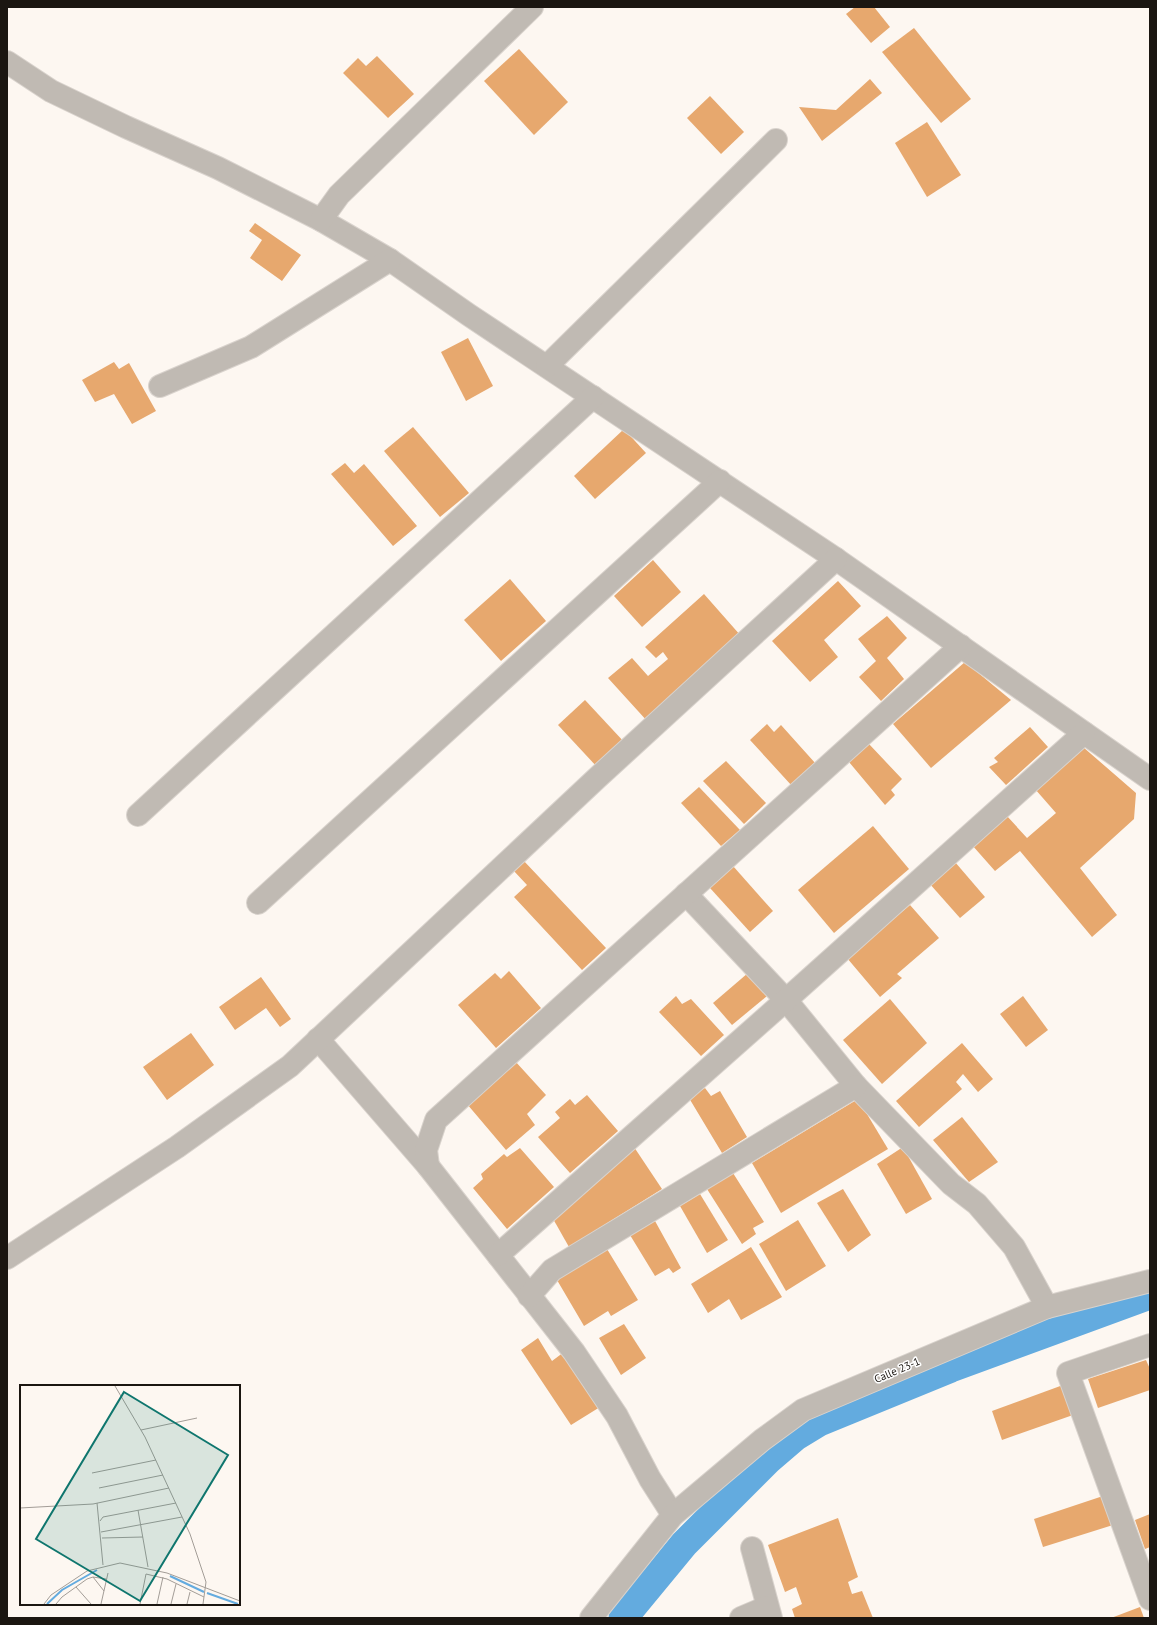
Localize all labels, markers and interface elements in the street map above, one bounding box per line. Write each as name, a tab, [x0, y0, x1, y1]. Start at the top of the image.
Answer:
street label: Calle 23-1	[872, 1354, 922, 1386]
inset map	[20, 1385, 240, 1605]

